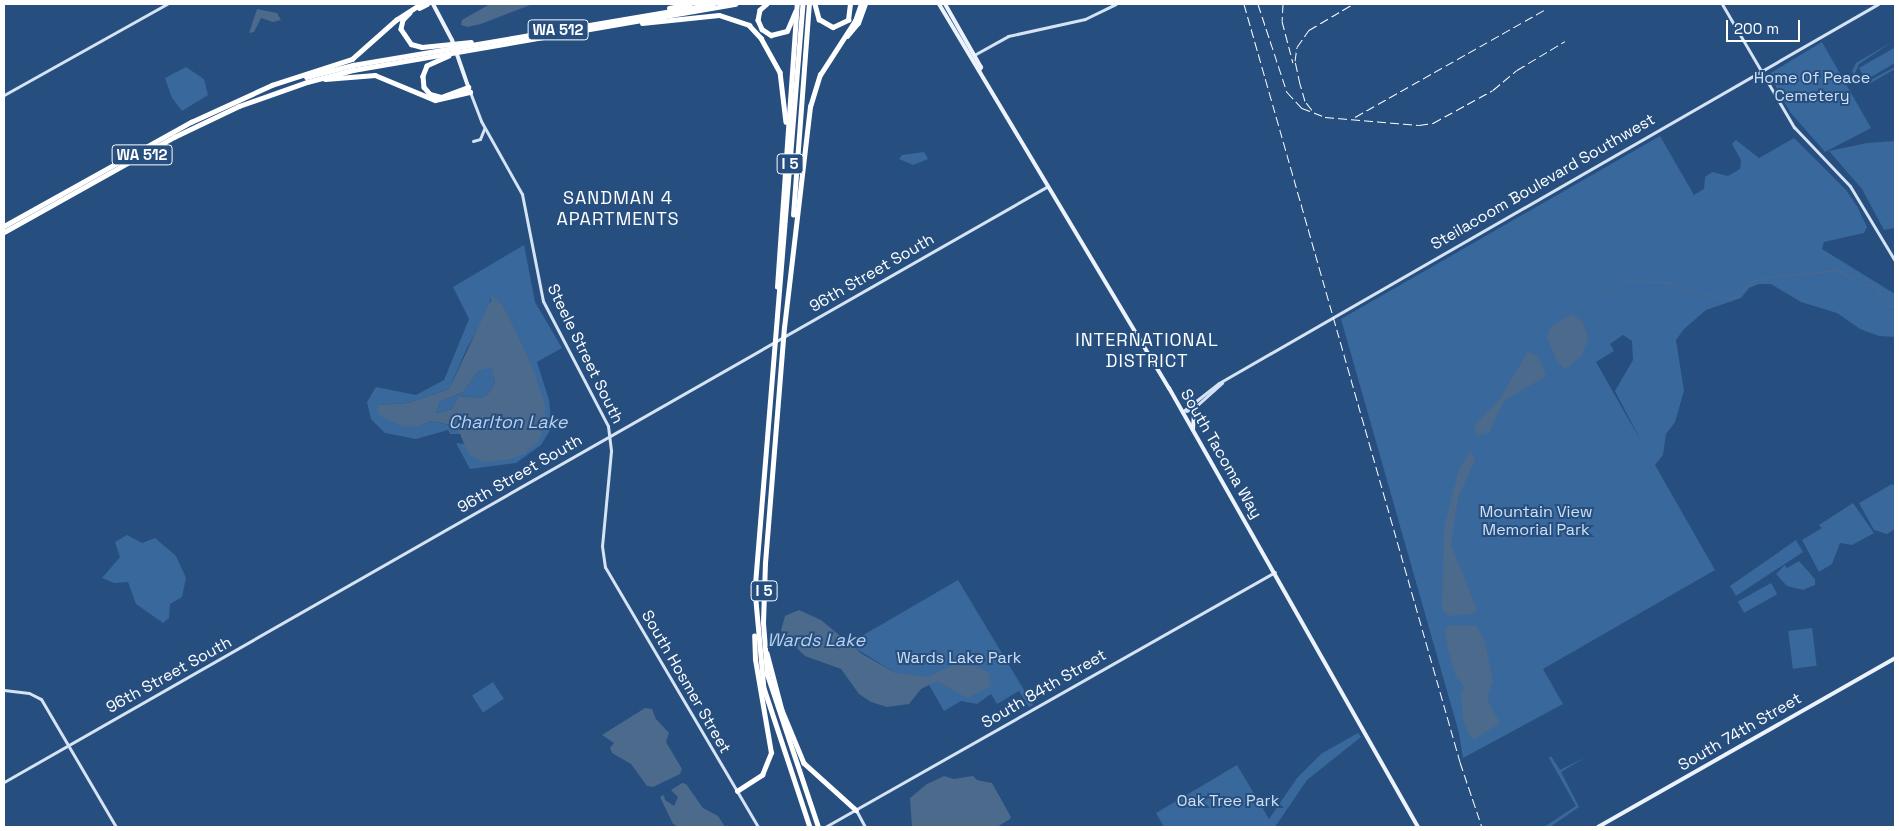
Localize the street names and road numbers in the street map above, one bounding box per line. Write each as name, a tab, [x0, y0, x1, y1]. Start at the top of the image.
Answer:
road number: WA 512	[527, 18, 589, 42]
street label: Steilacoom Boulevard Southwest	[1427, 110, 1659, 254]
road number: WA 512	[111, 142, 173, 168]
road number: I 5	[776, 152, 804, 176]
street label: 96th Street South	[806, 230, 938, 316]
street label: Steele Street South	[543, 281, 627, 427]
street label: South Tacoma Way	[1176, 386, 1266, 522]
street label: 96th Street South	[454, 431, 586, 517]
road number: I 5	[750, 578, 778, 604]
street label: South Hosmer Street	[637, 607, 735, 757]
street label: 96th Street South	[103, 633, 235, 717]
street label: South 84th Street	[978, 645, 1110, 733]
street label: South 74th Street	[1675, 689, 1805, 775]

